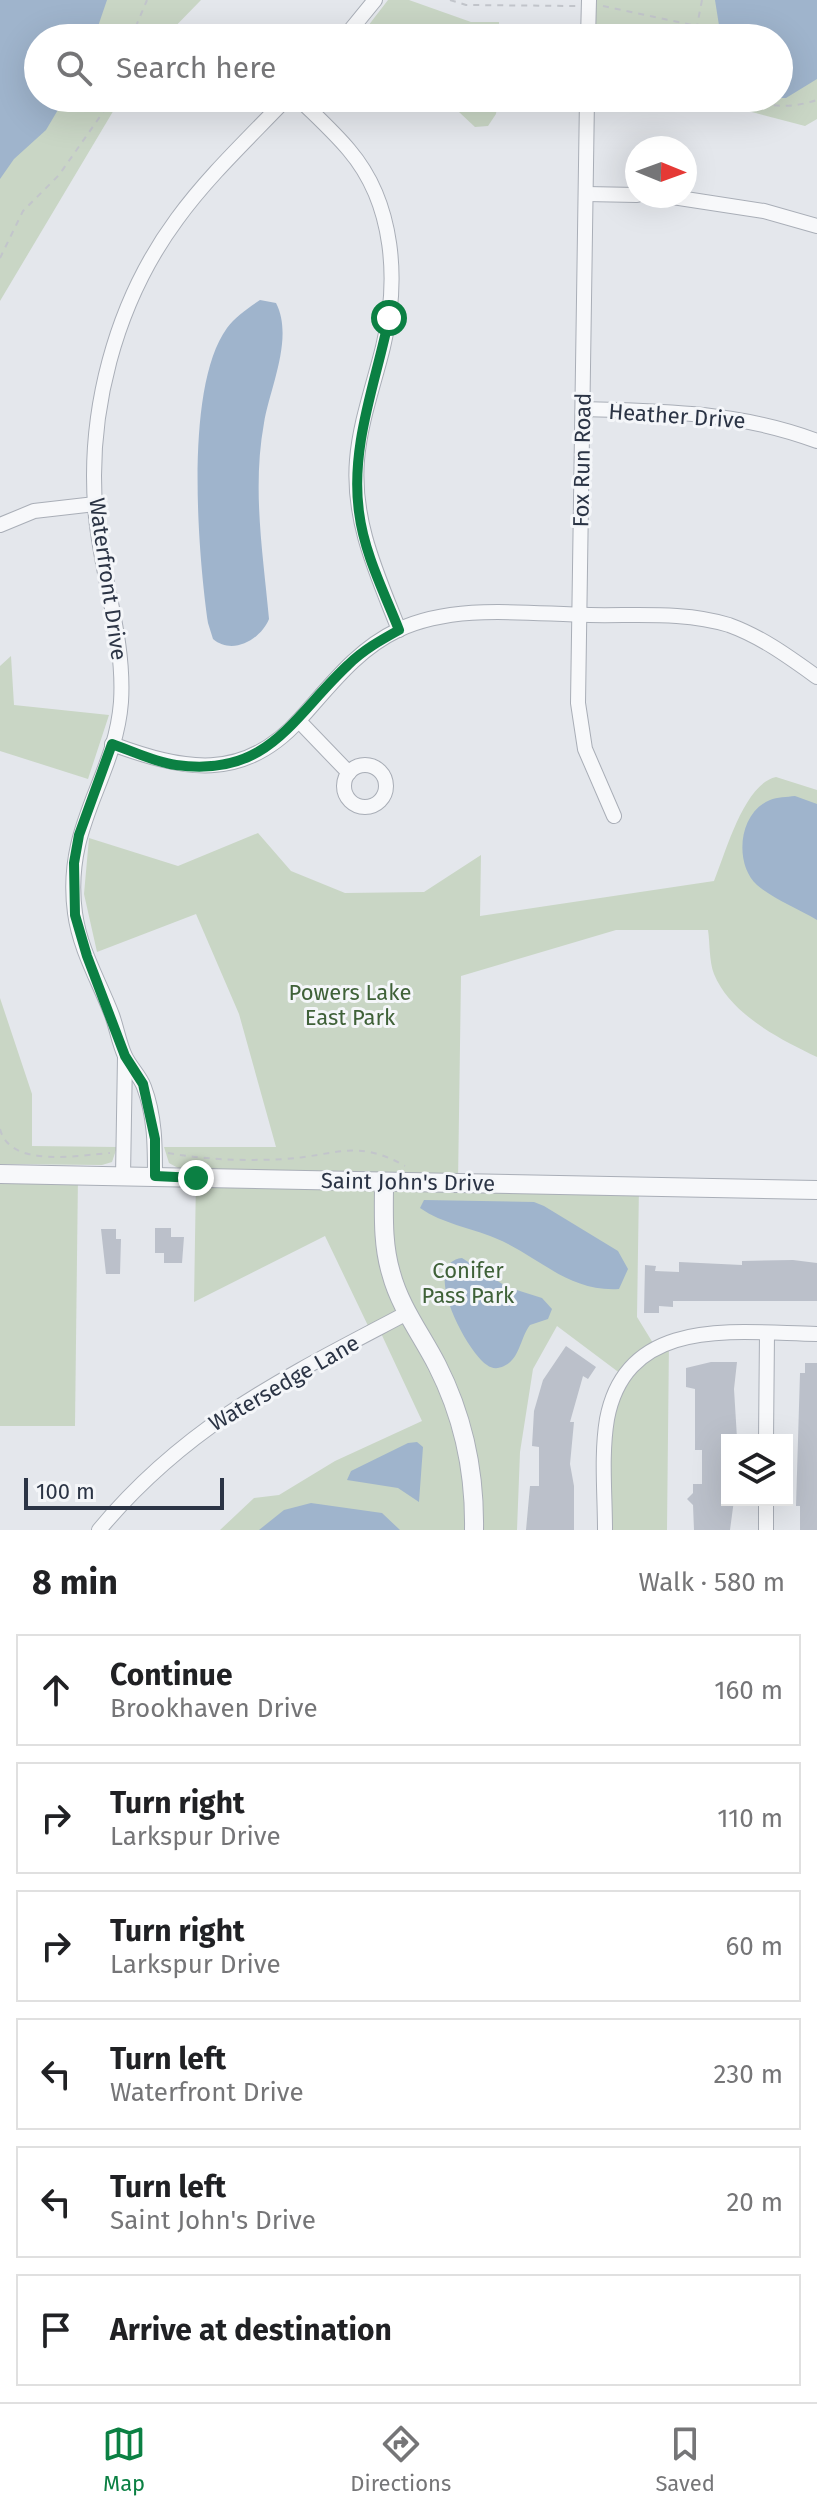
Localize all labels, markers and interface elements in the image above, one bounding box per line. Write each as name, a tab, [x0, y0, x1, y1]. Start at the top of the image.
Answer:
search box	[24, 24, 793, 112]
icon: search	[52, 46, 96, 90]
text: Search here	[116, 50, 276, 86]
north arrow	[625, 136, 697, 208]
route start	[371, 300, 407, 336]
street label: Fox Run Road	[567, 392, 597, 528]
street label: Heather Drive	[608, 398, 746, 434]
street label: Waterfront Drive	[83, 496, 133, 662]
park label: Powers Lake East Park	[289, 979, 411, 1031]
route end	[178, 1160, 214, 1196]
street label: Saint John's Drive	[321, 1167, 495, 1197]
park label: Conifer Pass Park	[422, 1257, 515, 1309]
street label: Watersedge Lane	[204, 1329, 364, 1437]
map controls	[721, 1434, 793, 1506]
button: layers	[721, 1434, 793, 1506]
scale bar	[24, 1474, 224, 1510]
text: 100 m	[36, 1478, 95, 1505]
text: 8 min	[32, 1562, 118, 1603]
text: Walk · 580 m	[638, 1567, 785, 1598]
text: Continue	[110, 1657, 233, 1693]
icon: ahead	[34, 1668, 78, 1712]
text: 160 m	[714, 1675, 783, 1706]
text: Brookhaven Drive	[110, 1693, 318, 1724]
text: Turn right	[110, 1785, 245, 1821]
icon: right	[34, 1796, 78, 1840]
text: 110 m	[717, 1803, 783, 1834]
text: Larkspur Drive	[110, 1821, 281, 1852]
text: Turn right	[110, 1913, 245, 1949]
icon: right	[34, 1924, 78, 1968]
text: 60 m	[725, 1931, 783, 1962]
text: Larkspur Drive	[110, 1949, 281, 1980]
text: Turn left	[110, 2041, 226, 2077]
icon: left	[34, 2052, 78, 2096]
text: 230 m	[714, 2059, 783, 2090]
text: Waterfront Drive	[110, 2077, 304, 2108]
text: Turn left	[110, 2169, 226, 2205]
icon: left	[34, 2180, 78, 2224]
text: 20 m	[726, 2187, 783, 2218]
text: Saint John's Drive	[110, 2205, 316, 2236]
icon: arrive	[34, 2308, 78, 2352]
text: Arrive at destination	[110, 2312, 392, 2348]
tab: Map	[102, 2422, 146, 2497]
tab: Directions	[350, 2422, 451, 2497]
tab: Saved	[655, 2422, 715, 2497]

